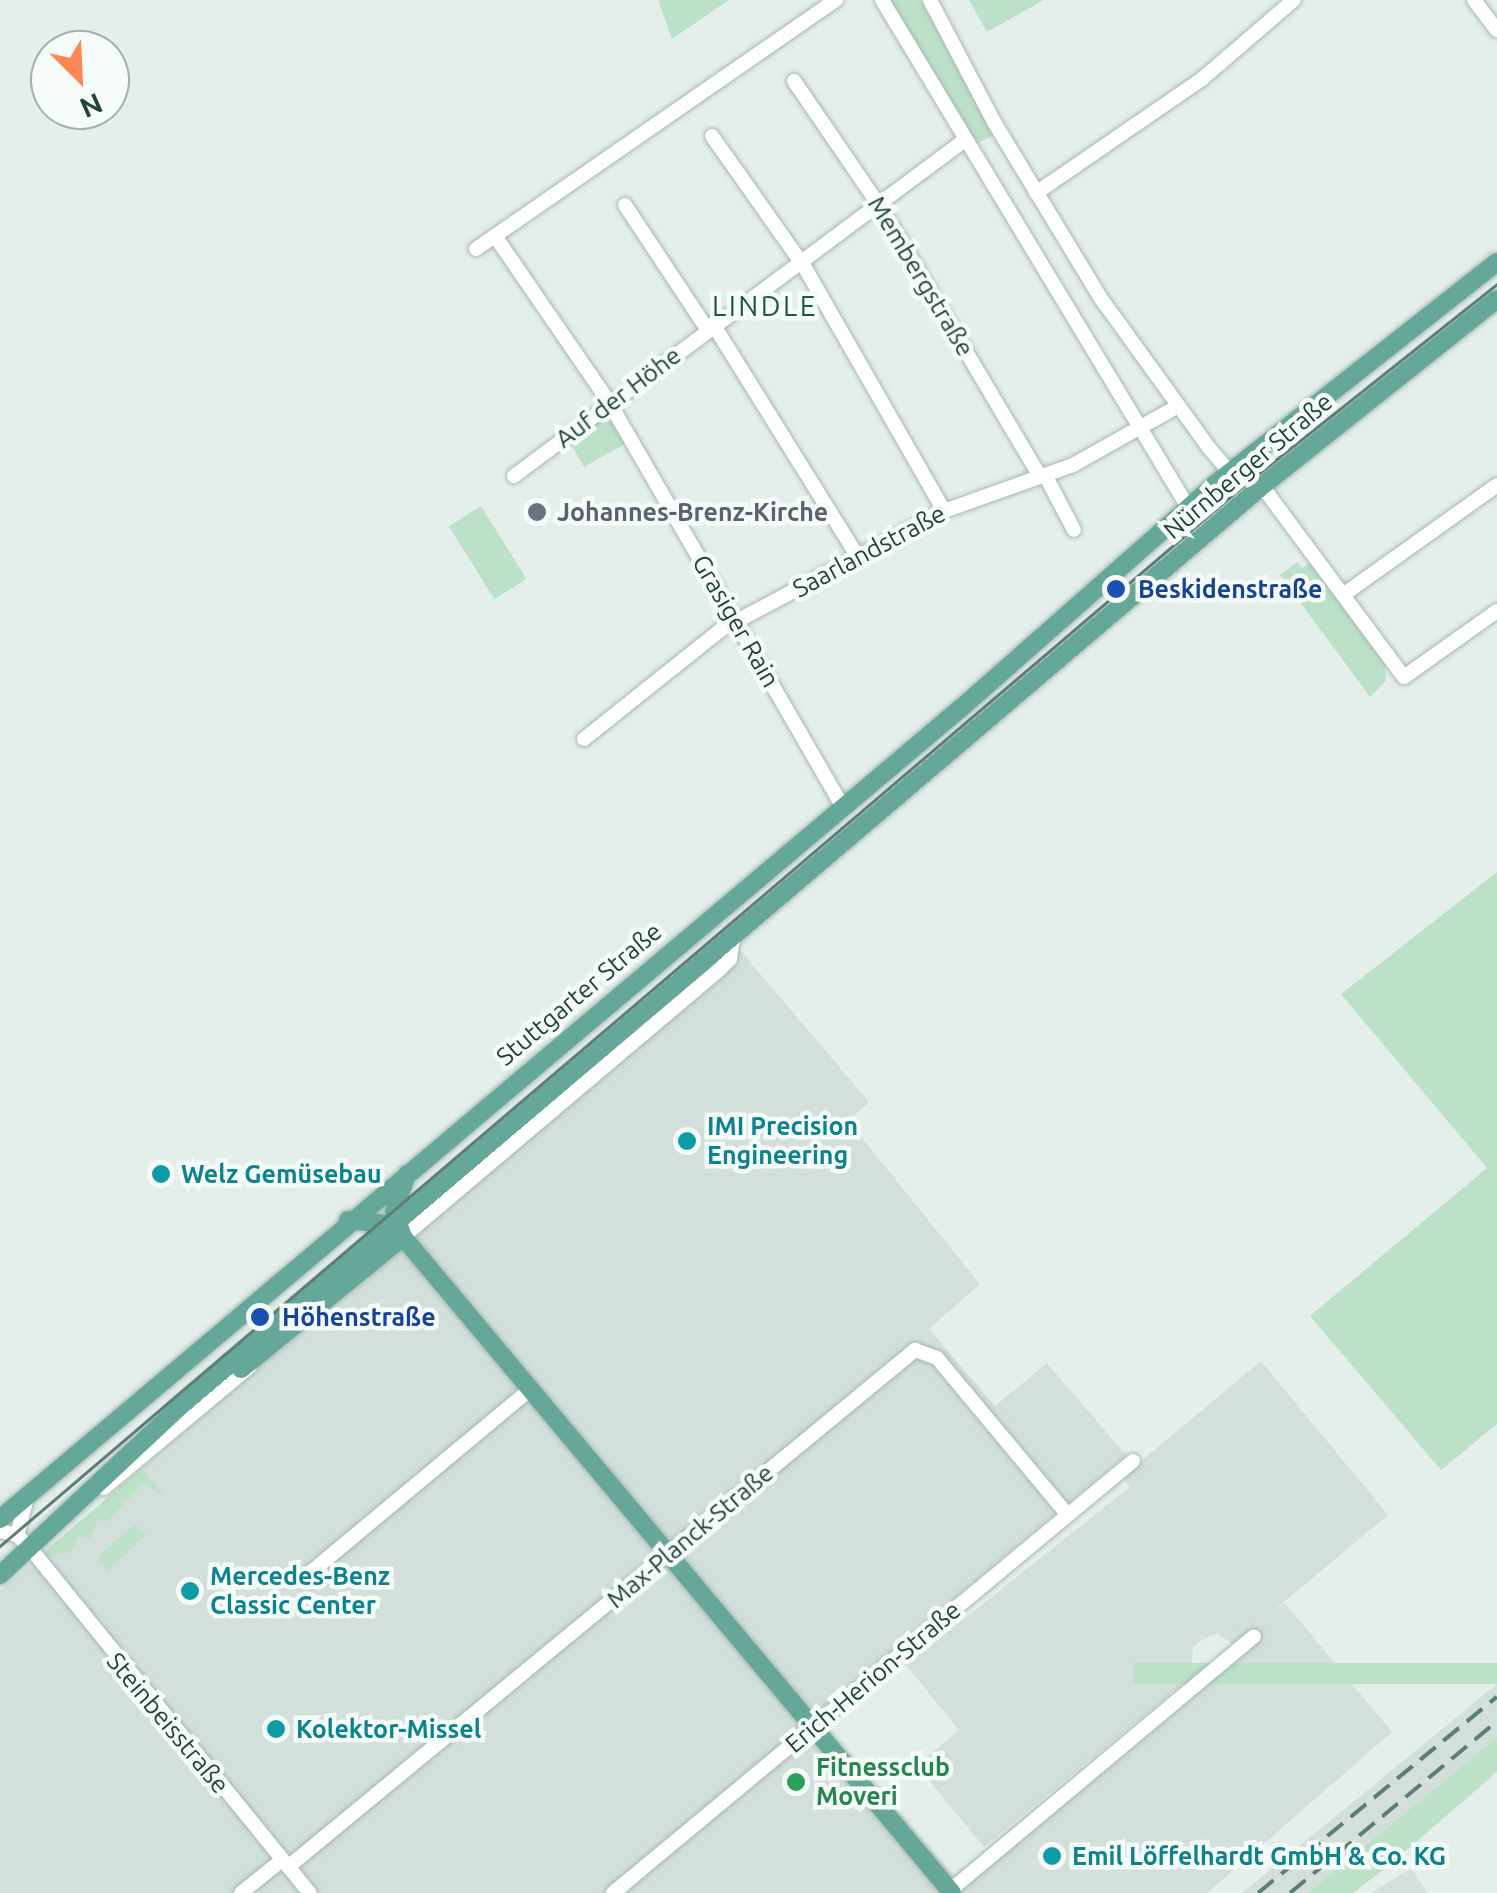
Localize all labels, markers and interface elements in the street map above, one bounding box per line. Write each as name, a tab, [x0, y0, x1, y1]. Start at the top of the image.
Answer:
north arrow	[30, 30, 130, 130]
text: N	[76, 88, 107, 124]
street label: Membergstraße	[861, 191, 981, 361]
district label: LINDLE	[712, 289, 818, 323]
street label: Auf der Höhe	[549, 340, 687, 454]
street label: Nürnberger Straße	[1157, 387, 1339, 545]
place label: Johannes-Brenz-Kirche	[557, 497, 828, 527]
street label: Saarlandstraße	[788, 498, 950, 604]
marker: Johannes-Brenz-Kirche	[526, 501, 548, 523]
street label: Grasiger Rain	[686, 549, 786, 693]
place label: Beskidenstraße	[1138, 574, 1323, 604]
marker: Beskidenstraße	[1103, 576, 1129, 602]
street label: Stuttgarter Straße	[490, 916, 668, 1072]
place label: IMI Precision Engineering	[707, 1112, 858, 1171]
marker: IMI Precision Engineering	[676, 1130, 698, 1152]
place label: Welz Gemüsebau	[181, 1159, 382, 1189]
marker: Welz Gemüsebau	[150, 1163, 172, 1185]
place label: Höhenstraße	[282, 1302, 436, 1332]
marker: Höhenstraße	[247, 1304, 273, 1330]
street label: Max-Planck-Straße	[601, 1458, 779, 1614]
place label: Mercedes-Benz Classic Center	[210, 1562, 390, 1621]
marker: Mercedes-Benz Classic Center	[179, 1580, 201, 1602]
street label: Erich-Herion-Straße	[779, 1595, 967, 1759]
street label: Steinbeisstraße	[101, 1647, 235, 1799]
place label: Kolektor-Missel	[296, 1714, 481, 1744]
marker: Kolektor-Missel	[265, 1718, 287, 1740]
place label: Fitnessclub Moveri	[816, 1753, 950, 1812]
marker: Fitnessclub Moveri	[785, 1771, 807, 1793]
place label: Emil Löffelhardt GmbH & Co. KG	[1072, 1841, 1446, 1871]
marker: Emil Löffelhardt GmbH & Co. KG	[1041, 1845, 1063, 1867]

